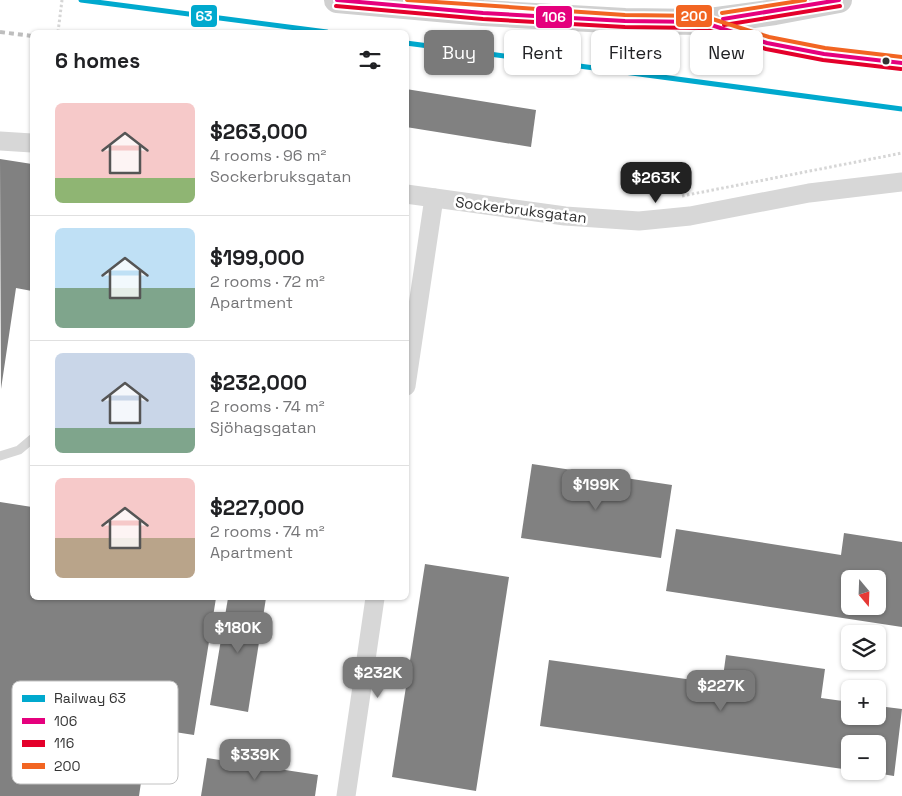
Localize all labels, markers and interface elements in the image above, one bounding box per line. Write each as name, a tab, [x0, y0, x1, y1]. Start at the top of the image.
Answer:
line badge: 63	[190, 4, 218, 28]
line badge: 200	[675, 4, 713, 28]
line badge: 106	[535, 5, 573, 29]
text: 63	[195, 7, 213, 25]
text: 200	[681, 7, 707, 25]
text: 106	[542, 8, 566, 26]
chip: Buy	[424, 30, 494, 75]
chip: Rent	[504, 30, 581, 75]
chip: Filters	[591, 30, 680, 75]
chip: New	[690, 30, 763, 75]
icon: filters	[356, 46, 384, 74]
text: 6 homes	[55, 47, 140, 74]
unlabelled marker	[881, 56, 891, 66]
text: $263,000	[210, 118, 308, 145]
icon: home	[95, 123, 155, 183]
text: 4 rooms · 96 m²	[210, 145, 326, 166]
pin: $263K	[621, 162, 691, 204]
text: Sockerbruksgatan	[210, 166, 351, 187]
text: $263K	[632, 167, 680, 188]
street label: Sockerbruksgatan	[454, 192, 588, 227]
text: $199,000	[210, 244, 305, 271]
icon: home	[95, 248, 155, 308]
text: 2 rooms · 72 m²	[210, 271, 325, 292]
text: Apartment	[210, 292, 293, 313]
text: $232,000	[210, 369, 307, 396]
icon: home	[95, 373, 155, 433]
text: 2 rooms · 74 m²	[210, 396, 325, 417]
text: Sjöhagsgatan	[210, 417, 316, 438]
pin: $199K	[561, 468, 631, 511]
text: $199K	[573, 474, 619, 495]
text: $227,000	[210, 494, 304, 521]
icon: home	[95, 498, 155, 558]
text: 2 rooms · 74 m²	[210, 521, 325, 542]
text: Apartment	[210, 542, 293, 563]
north arrow	[841, 570, 886, 615]
map controls	[841, 570, 886, 780]
pin: $180K	[203, 612, 273, 654]
text: $180K	[215, 617, 261, 638]
button: layers	[841, 625, 886, 670]
pin: $232K	[343, 656, 413, 699]
text: $232K	[354, 662, 402, 683]
pin: $227K	[686, 670, 756, 712]
text: $227K	[697, 675, 745, 696]
button: +	[841, 680, 886, 725]
legend	[12, 681, 178, 784]
text: Railway 63	[54, 689, 126, 707]
text: 106	[54, 712, 77, 730]
text: 116	[54, 734, 74, 752]
button: −	[841, 735, 886, 780]
pin: $339K	[220, 738, 290, 781]
text: $339K	[230, 744, 280, 765]
text: 200	[54, 757, 80, 775]

